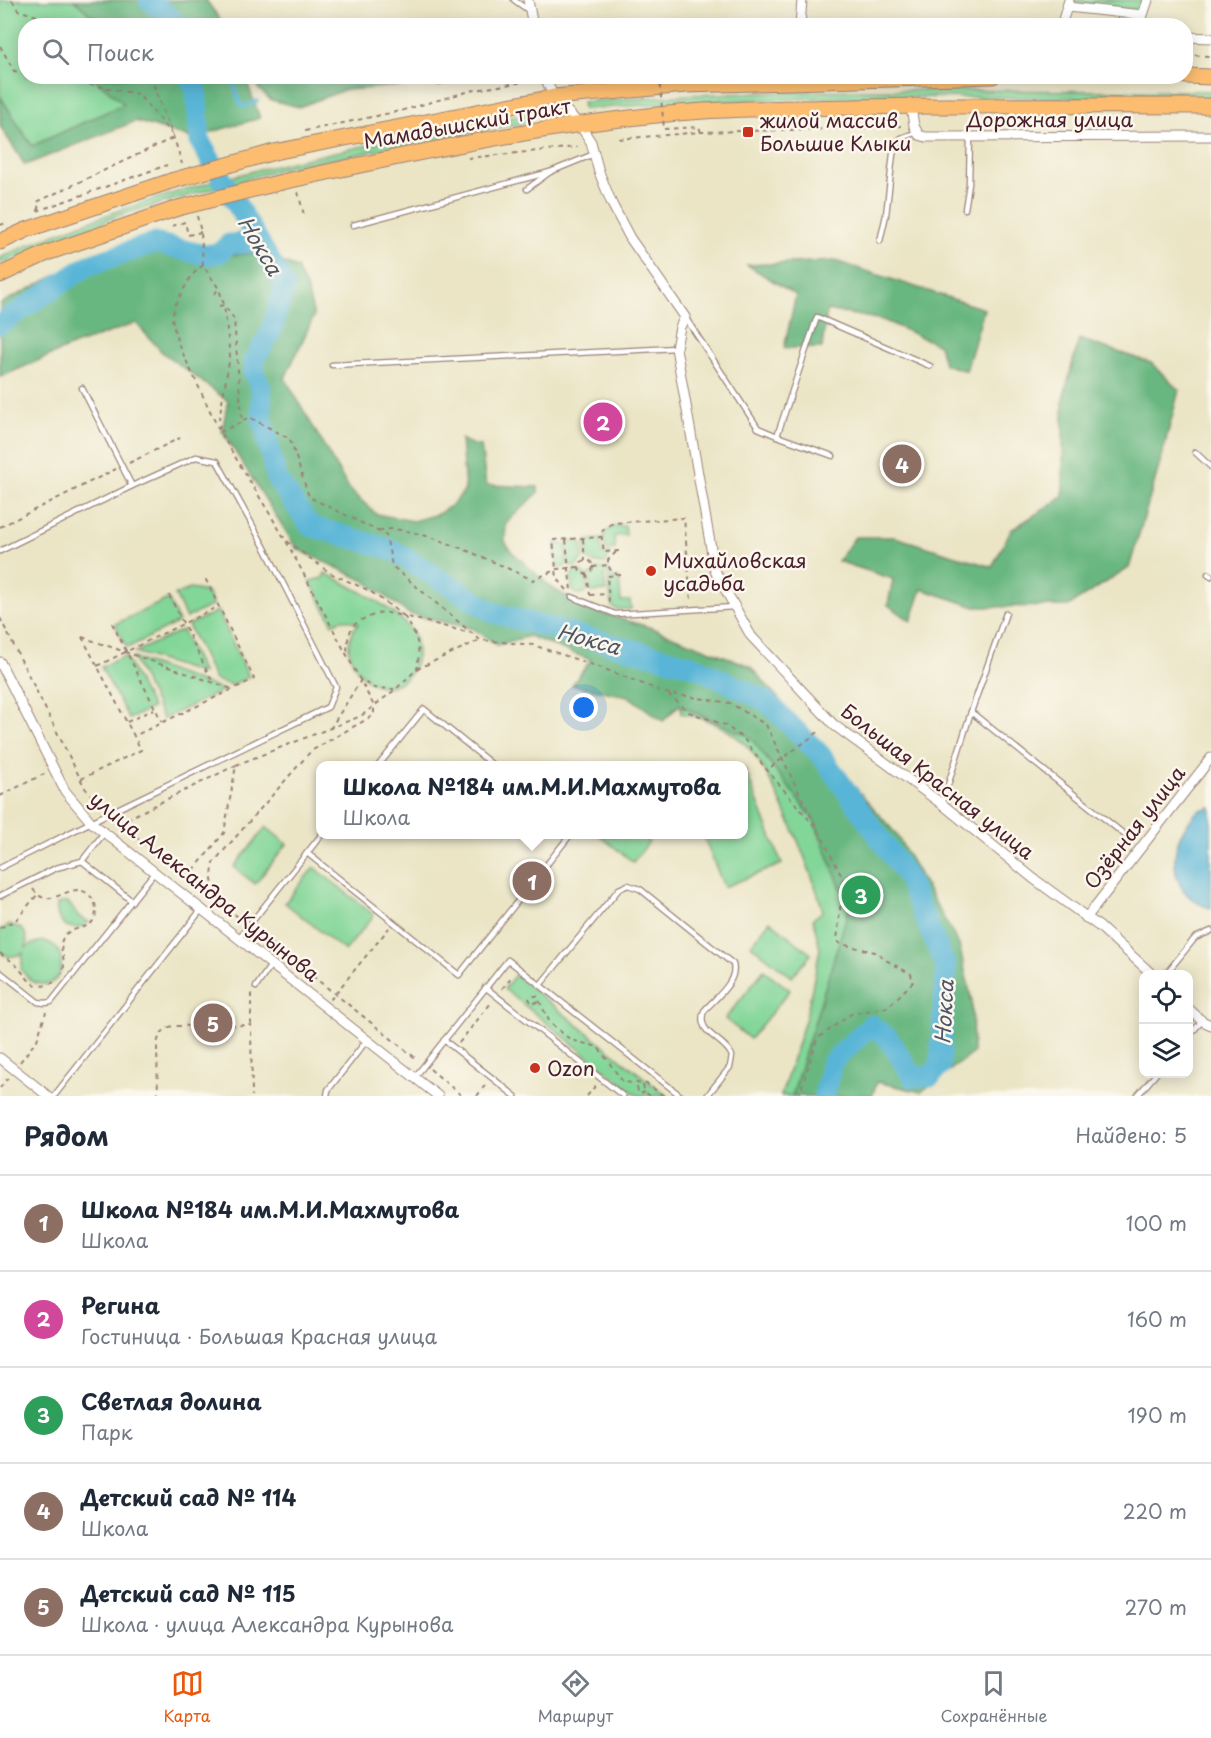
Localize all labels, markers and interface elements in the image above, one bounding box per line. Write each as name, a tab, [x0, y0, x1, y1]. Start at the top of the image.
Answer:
search box	[18, 18, 1193, 84]
icon: search	[39, 35, 72, 68]
text: Поиск	[87, 35, 154, 68]
street label: Мамадышский тракт	[361, 90, 573, 156]
street label: Дорожная улица	[966, 104, 1134, 134]
place label: жилой массив Большие Клыки	[760, 105, 911, 158]
marker: жилой массив Большие Клыки	[741, 125, 755, 139]
water label: Нокса	[231, 209, 292, 282]
pin: 2	[584, 400, 622, 444]
pin: 4	[882, 442, 922, 486]
place label: Михайловская усадьба	[663, 545, 807, 598]
marker: Михайловская усадьба	[644, 564, 658, 578]
water label: Нокса	[554, 614, 625, 662]
your location	[569, 693, 598, 722]
street label: Большая Красная улица	[835, 696, 1041, 866]
street label: Озёрная улица	[1076, 759, 1192, 895]
popup	[316, 761, 748, 839]
text: Школа №184 им.М.И.Махмутова	[343, 769, 721, 802]
street label: улица Александра Курынова	[84, 784, 327, 989]
text: Школа	[343, 802, 410, 832]
pin: 1	[512, 858, 552, 904]
pin: 3	[842, 872, 880, 918]
map controls	[1139, 970, 1193, 1078]
button: locate	[1139, 970, 1193, 1024]
water label: Нокса	[925, 978, 961, 1045]
pin: 5	[194, 1000, 232, 1046]
button: layers	[1139, 1024, 1193, 1078]
place label: Ozon	[547, 1053, 595, 1083]
marker: Ozon	[528, 1061, 542, 1075]
text: Рядом	[24, 1116, 109, 1155]
text: Найдено: 5	[1076, 1120, 1187, 1150]
text: Школа №184 им.М.И.Махмутова	[81, 1192, 459, 1225]
text: 1	[39, 1208, 48, 1238]
text: 100 m	[1126, 1208, 1187, 1238]
text: Школа	[81, 1225, 148, 1255]
text: Регина	[81, 1288, 160, 1321]
text: 2	[36, 1304, 51, 1334]
text: 160 m	[1127, 1304, 1187, 1334]
text: Гостиница · Большая Красная улица	[81, 1321, 437, 1351]
text: Светлая долина	[81, 1384, 262, 1417]
text: 3	[37, 1400, 50, 1430]
text: 190 m	[1128, 1400, 1187, 1430]
text: Парк	[81, 1417, 133, 1447]
text: Детский сад № 114	[81, 1480, 296, 1513]
text: 4	[37, 1496, 50, 1526]
text: 220 m	[1123, 1496, 1187, 1526]
text: Школа	[81, 1513, 148, 1543]
text: Детский сад № 115	[81, 1576, 296, 1609]
text: 5	[37, 1592, 50, 1622]
text: 270 m	[1124, 1592, 1187, 1622]
text: Школа · улица Александра Курынова	[81, 1609, 453, 1639]
tab: Карта	[164, 1667, 211, 1727]
tab: Маршрут	[538, 1667, 613, 1727]
tab: Сохранённые	[940, 1667, 1047, 1727]

